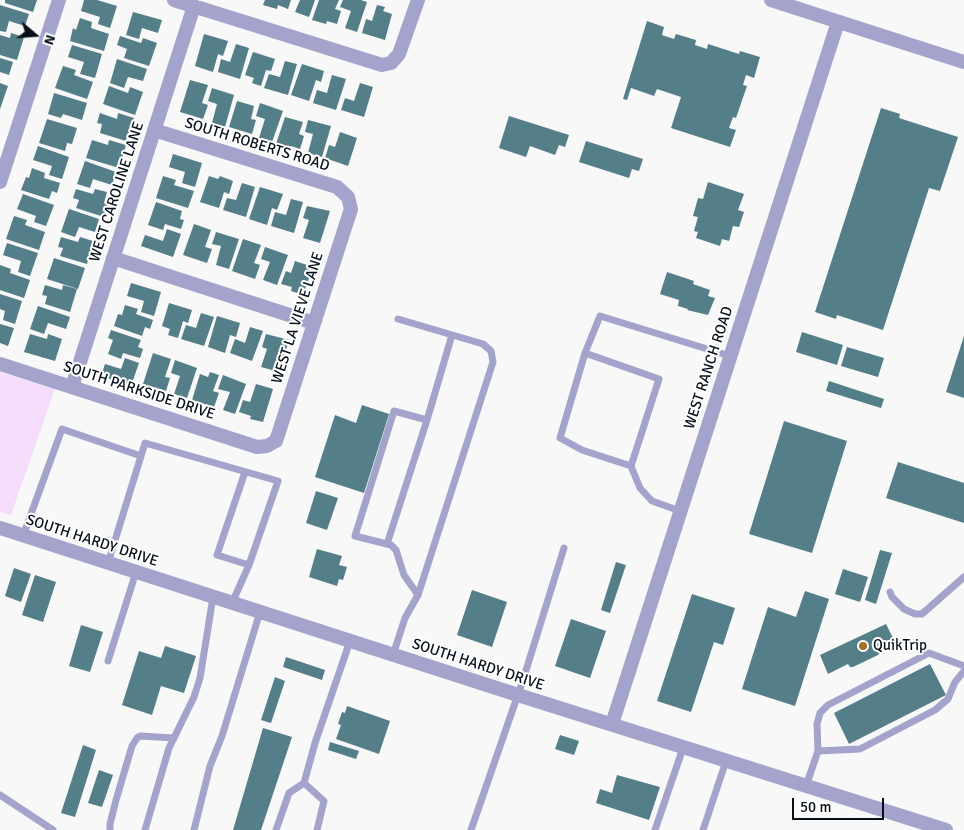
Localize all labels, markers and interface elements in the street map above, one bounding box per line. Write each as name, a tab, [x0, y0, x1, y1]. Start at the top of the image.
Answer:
north arrow	[10, 10, 60, 60]
text: N	[40, 33, 59, 47]
street label: SOUTH ROBERTS ROAD	[182, 114, 332, 176]
street label: WEST CAROLINE LANE	[86, 120, 148, 264]
street label: WEST LA VIEVE LANE	[268, 250, 328, 386]
street label: WEST RANCH ROAD	[681, 304, 737, 432]
street label: SOUTH PARKSIDE DRIVE	[61, 358, 217, 424]
street label: SOUTH HARDY DRIVE	[24, 511, 160, 571]
street label: SOUTH HARDY DRIVE	[410, 635, 546, 695]
place label: QuikTrip	[873, 637, 927, 655]
marker: QuikTrip	[857, 640, 869, 652]
scale bar	[794, 788, 886, 820]
text: 50 m	[800, 798, 831, 816]

